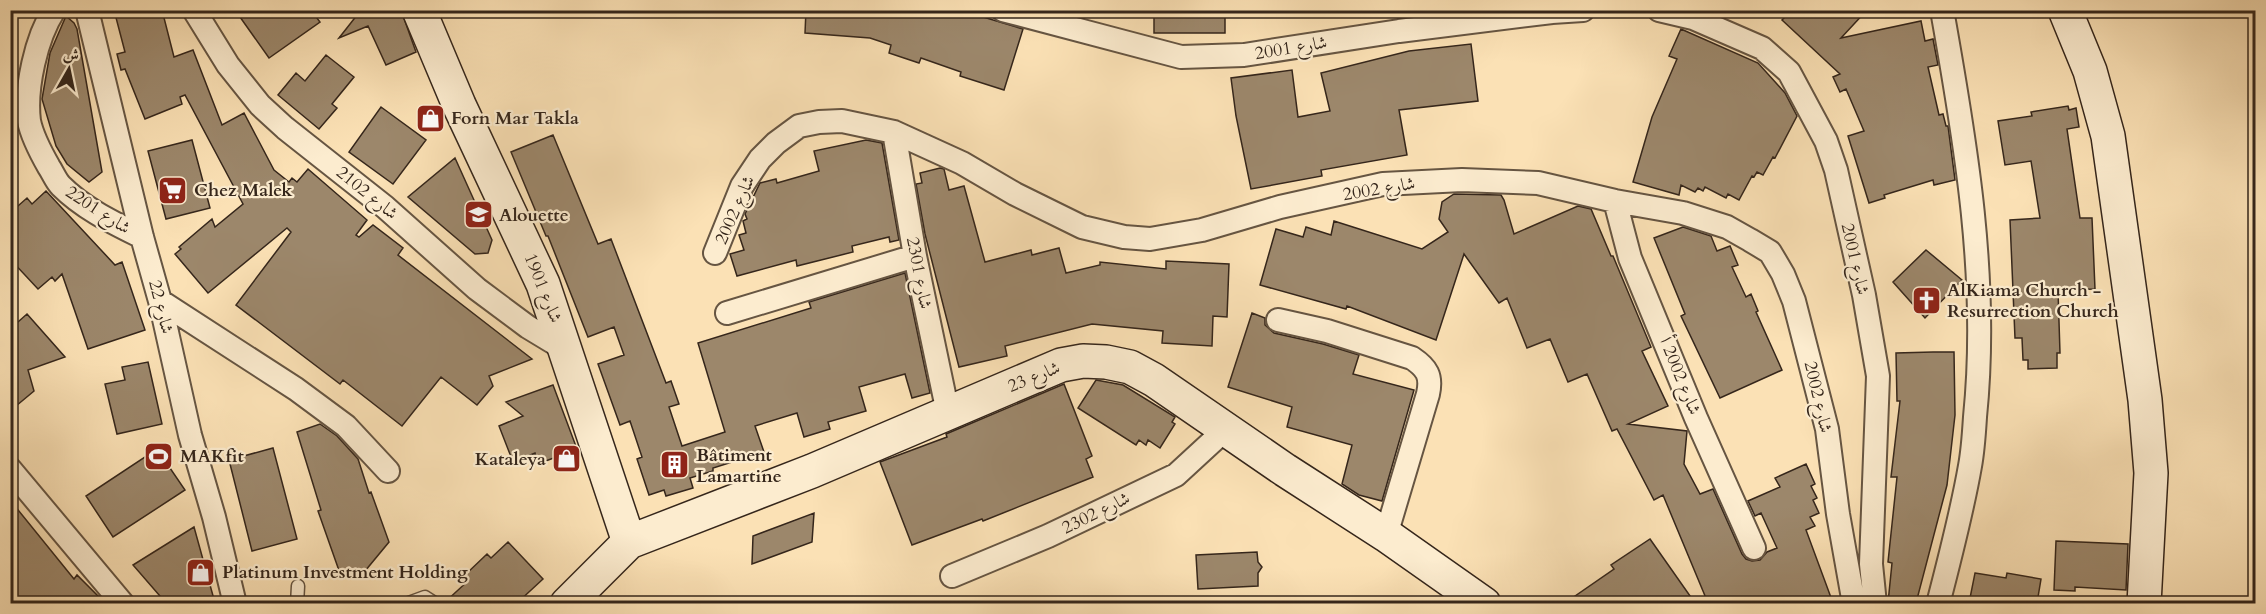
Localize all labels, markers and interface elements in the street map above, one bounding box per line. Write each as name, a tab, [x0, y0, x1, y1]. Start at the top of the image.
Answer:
street label: شارع 2001	[1253, 30, 1329, 68]
north arrow	[39, 39, 99, 99]
text: ش	[62, 43, 81, 67]
shop icon: Forn Mar Takla	[414, 102, 446, 134]
place label: Forn Mar Takla	[451, 106, 579, 131]
street label: شارع 2102	[330, 160, 403, 227]
street label: شارع 2002	[1341, 171, 1417, 209]
street label: شارع 2002	[709, 172, 763, 249]
supermarket icon: Chez Malek	[157, 174, 189, 206]
place label: Chez Malek	[194, 178, 293, 203]
street label: شارع 2201	[59, 180, 135, 242]
school or university icon: Alouette	[462, 199, 494, 231]
place label: Alouette	[499, 203, 569, 228]
street label: شارع 2001	[1833, 221, 1875, 298]
street label: شارع 2301	[898, 235, 938, 312]
street label: شارع 1901	[516, 249, 568, 327]
street label: شارع 22	[140, 278, 180, 337]
place label: AlKiama Church - Resurrection Church	[1947, 278, 2119, 324]
church icon: AlKiama Church - Resurrection Church	[1910, 284, 1942, 316]
street label: شارع 2002 أ	[1651, 333, 1708, 419]
street label: شارع 23	[1004, 355, 1065, 401]
street label: شارع 2002	[1796, 359, 1838, 436]
sports icon: MAKfit	[143, 440, 175, 472]
shop icon: Kataleya	[551, 443, 583, 475]
place label: Bâtiment Lamartine	[696, 443, 782, 489]
place label: MAKfit	[180, 444, 244, 469]
place label: Kataleya	[475, 447, 546, 472]
building icon: Bâtiment Lamartine	[659, 449, 691, 481]
street label: شارع 2302	[1058, 486, 1135, 542]
shop icon: Platinum Investment Holding	[185, 556, 217, 588]
place label: Platinum Investment Holding	[222, 560, 468, 585]

